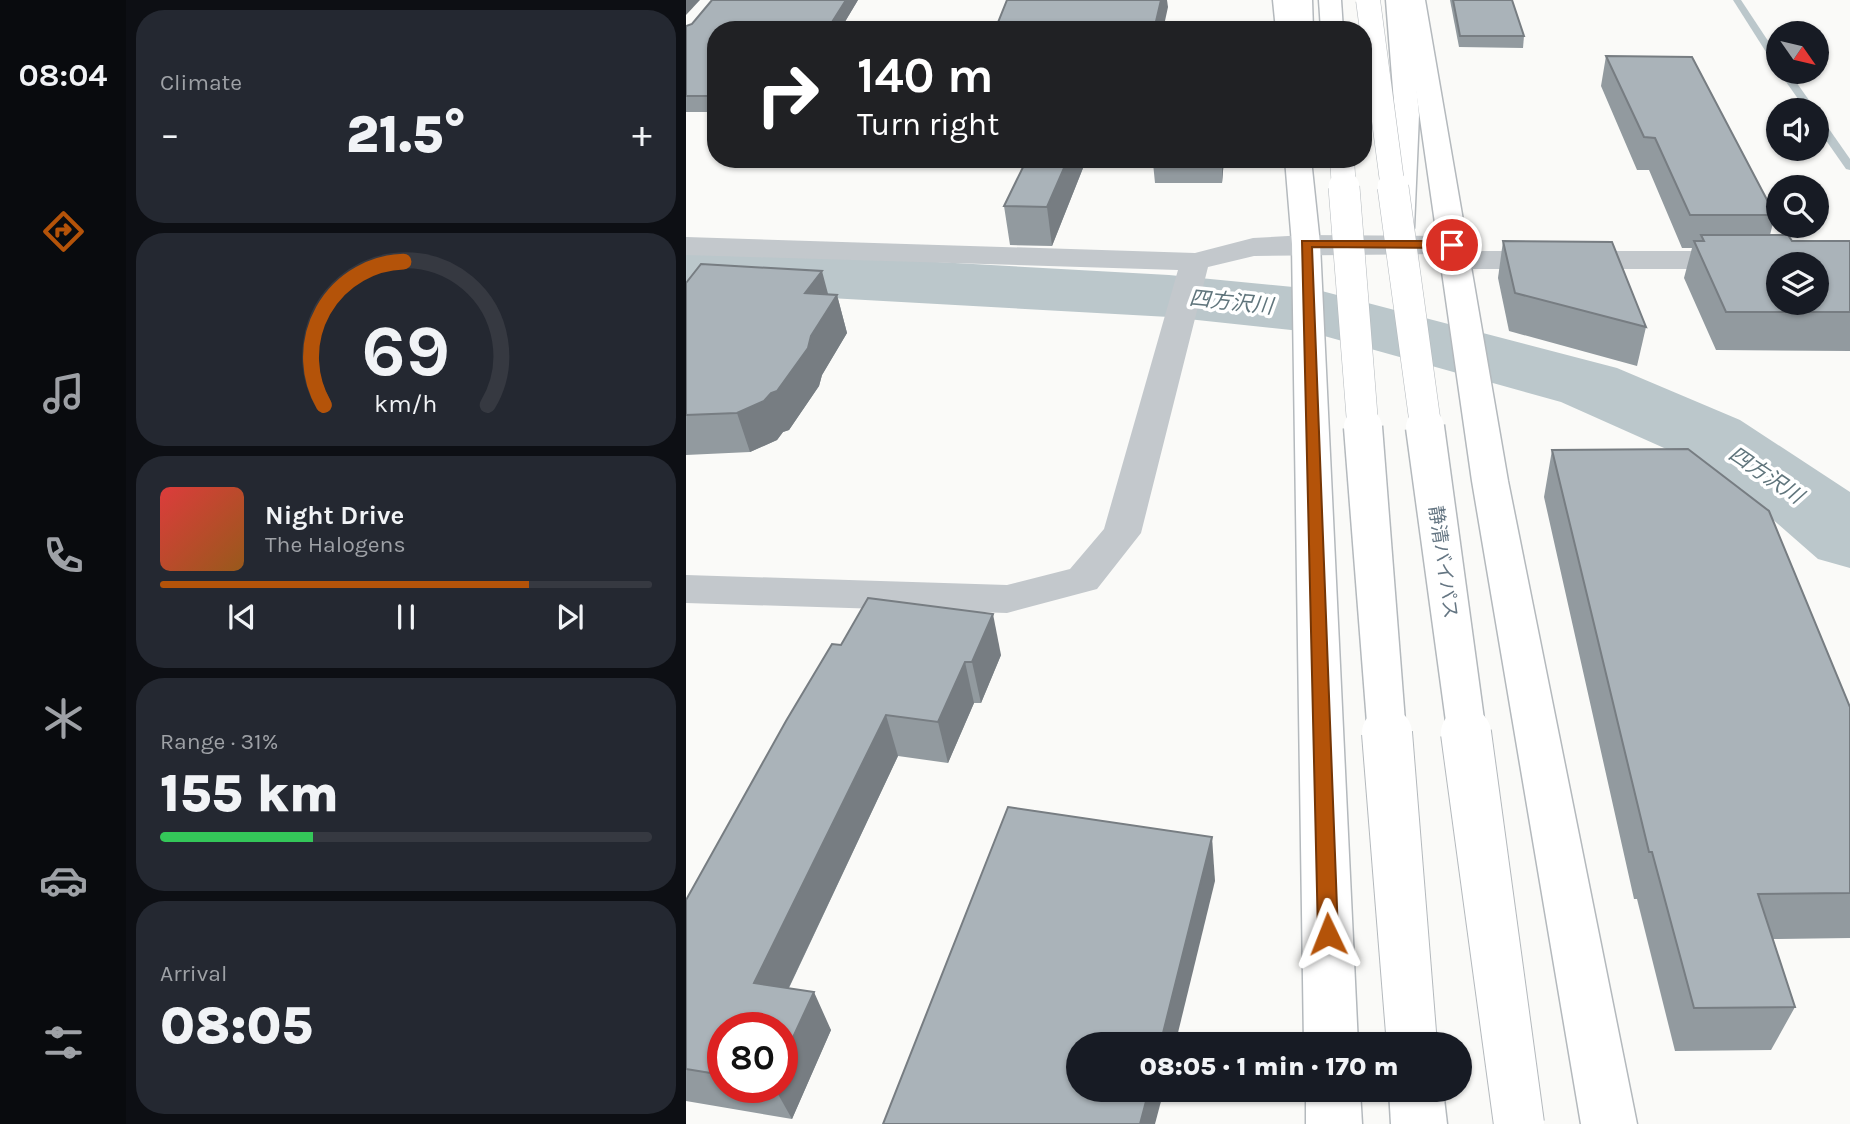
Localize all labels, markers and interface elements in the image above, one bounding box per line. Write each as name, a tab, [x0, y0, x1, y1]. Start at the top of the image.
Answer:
north arrow	[1766, 21, 1829, 84]
map controls	[1766, 21, 1829, 315]
text: 140 m	[857, 47, 994, 104]
icon: right	[742, 49, 833, 140]
text: 08:04	[19, 57, 107, 94]
text: Climate	[160, 69, 242, 96]
button: sound	[1766, 98, 1829, 161]
text: 21.5°	[346, 104, 466, 165]
text: Turn right	[857, 106, 999, 143]
text: −	[160, 112, 180, 157]
text: +	[632, 112, 652, 157]
button: search	[1766, 175, 1829, 238]
icon: directions	[39, 207, 88, 256]
pin	[1422, 215, 1482, 275]
icon: arrive	[1433, 226, 1471, 264]
button: layers	[1766, 252, 1829, 315]
water label: 四方沢川	[1188, 286, 1276, 319]
text: 69	[362, 309, 450, 394]
icon: music	[39, 369, 88, 418]
text: km/h	[374, 389, 438, 418]
water label: 四方沢川	[1724, 442, 1809, 510]
text: Night Drive	[265, 500, 404, 531]
street label: 静清バイパス	[1424, 504, 1462, 620]
icon: phone	[39, 531, 88, 580]
text: The Halogens	[265, 531, 405, 558]
icon: previous	[223, 598, 261, 636]
icon: pause	[387, 598, 425, 636]
icon: next	[551, 598, 589, 636]
icon: climate	[39, 694, 88, 743]
text: Range · 31%	[160, 728, 278, 755]
text: 155 km	[160, 763, 339, 824]
icon: car	[39, 856, 88, 905]
position arrow	[1291, 897, 1365, 971]
text: Arrival	[160, 960, 227, 987]
text: 08:05	[160, 995, 313, 1056]
speed limit sign: 80	[707, 1012, 798, 1103]
icon: filters	[39, 1018, 88, 1067]
text: 08:05 · 1 min · 170 m	[1140, 1051, 1398, 1082]

